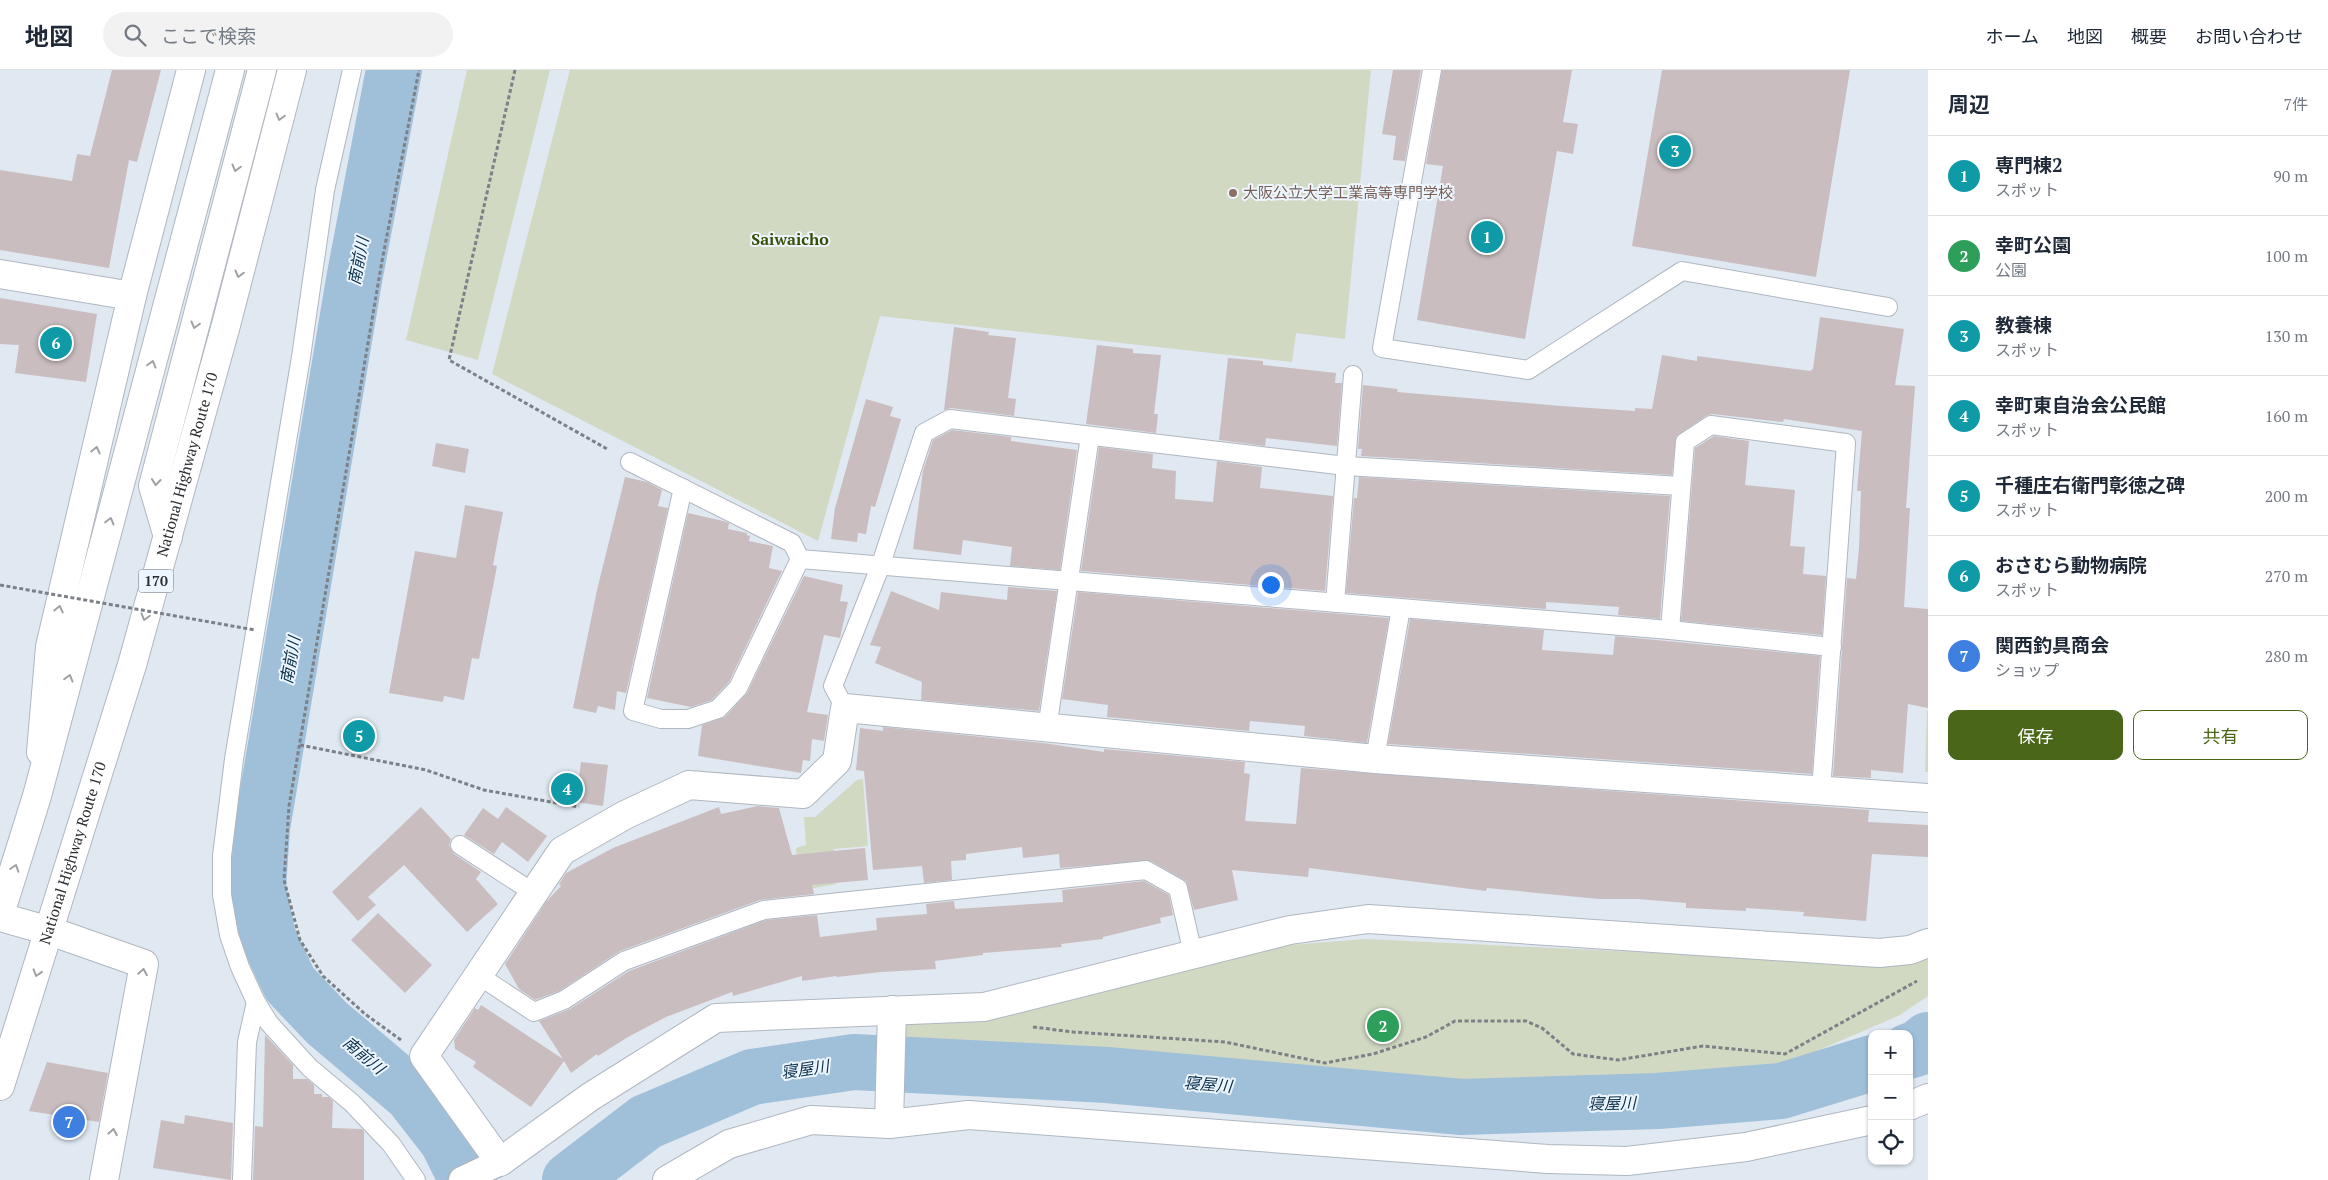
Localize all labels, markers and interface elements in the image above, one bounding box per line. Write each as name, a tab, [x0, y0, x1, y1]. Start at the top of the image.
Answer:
search box	[103, 12, 453, 57]
text: 地図	[25, 20, 73, 52]
icon: search	[121, 21, 149, 49]
text: ここで検索	[161, 23, 256, 48]
text: ホーム	[1986, 24, 2039, 48]
text: 地図	[2067, 24, 2103, 48]
text: 概要	[2131, 24, 2167, 48]
text: お問い合わせ	[2195, 24, 2303, 48]
text: 周辺	[1948, 90, 1990, 118]
text: 7件	[2283, 93, 2308, 115]
one-way arrow	[275, 113, 285, 121]
pin: 3	[1659, 132, 1691, 170]
text: 専門棟2	[1995, 152, 2063, 177]
one-way arrow	[232, 163, 242, 171]
text: 1	[1959, 165, 1969, 187]
text: 90 m	[2273, 165, 2308, 187]
text: スポット	[1995, 179, 2059, 201]
place label: 大阪公立大学工業高等専門学校	[1243, 182, 1453, 202]
marker: 大阪公立大学工業高等専門学校	[1227, 187, 1239, 199]
pin: 1	[1471, 218, 1503, 256]
district label: Saiwaicho	[751, 228, 829, 250]
text: 幸町公園	[1995, 232, 2071, 257]
water label: 南前川	[343, 233, 374, 287]
text: 2	[1959, 245, 1969, 267]
text: 100 m	[2265, 245, 2308, 267]
text: 公園	[1995, 259, 2027, 281]
one-way arrow	[234, 270, 245, 279]
text: 教養棟	[1995, 312, 2052, 337]
one-way arrow	[190, 321, 201, 330]
pin: 6	[40, 324, 72, 362]
text: 3	[1959, 325, 1969, 347]
text: 130 m	[2265, 325, 2308, 347]
text: スポット	[1995, 339, 2059, 361]
one-way arrow	[146, 359, 157, 368]
street label: National Highway Route 170	[151, 370, 221, 559]
text: 幸町東自治会公民館	[1995, 392, 2166, 417]
text: 4	[1959, 405, 1969, 427]
text: 160 m	[2265, 405, 2308, 427]
text: スポット	[1995, 419, 2059, 441]
one-way arrow	[90, 446, 101, 455]
text: 千種庄右衛門彰徳之碑	[1995, 472, 2185, 497]
one-way arrow	[151, 479, 162, 487]
text: 5	[1959, 485, 1969, 507]
text: 200 m	[2265, 485, 2308, 507]
text: スポット	[1995, 499, 2059, 521]
one-way arrow	[105, 517, 115, 526]
text: おさむら動物病院	[1995, 552, 2147, 577]
text: 6	[1959, 565, 1969, 587]
text: 270 m	[2265, 565, 2308, 587]
road number: 170	[138, 570, 174, 592]
your location	[1258, 572, 1284, 598]
text: スポット	[1995, 579, 2059, 601]
one-way arrow	[54, 604, 64, 613]
one-way arrow	[141, 612, 151, 621]
water label: 南前川	[275, 632, 305, 686]
text: 関西釣具商会	[1995, 632, 2109, 657]
text: 7	[1959, 645, 1969, 667]
text: 280 m	[2265, 645, 2308, 667]
text: ショップ	[1995, 659, 2059, 681]
one-way arrow	[63, 675, 73, 683]
button: 保存	[1948, 710, 2123, 760]
button: 共有	[2133, 710, 2308, 760]
pin: 5	[343, 717, 375, 755]
street label: National Highway Route 170	[34, 759, 110, 947]
pin: 4	[551, 770, 583, 808]
one-way arrow	[9, 864, 19, 873]
one-way arrow	[137, 968, 147, 977]
one-way arrow	[32, 969, 42, 977]
pin: 2	[1367, 1007, 1399, 1045]
map controls	[1868, 1030, 1913, 1165]
button: +	[1868, 1030, 1913, 1075]
water label: 南前川	[339, 1031, 391, 1080]
water label: 寝屋川	[780, 1054, 832, 1083]
water label: 寝屋川	[1183, 1071, 1235, 1097]
button: −	[1868, 1075, 1913, 1120]
water label: 寝屋川	[1588, 1092, 1638, 1114]
pin: 7	[53, 1103, 85, 1141]
button: locate	[1868, 1120, 1913, 1165]
one-way arrow	[107, 1128, 118, 1136]

